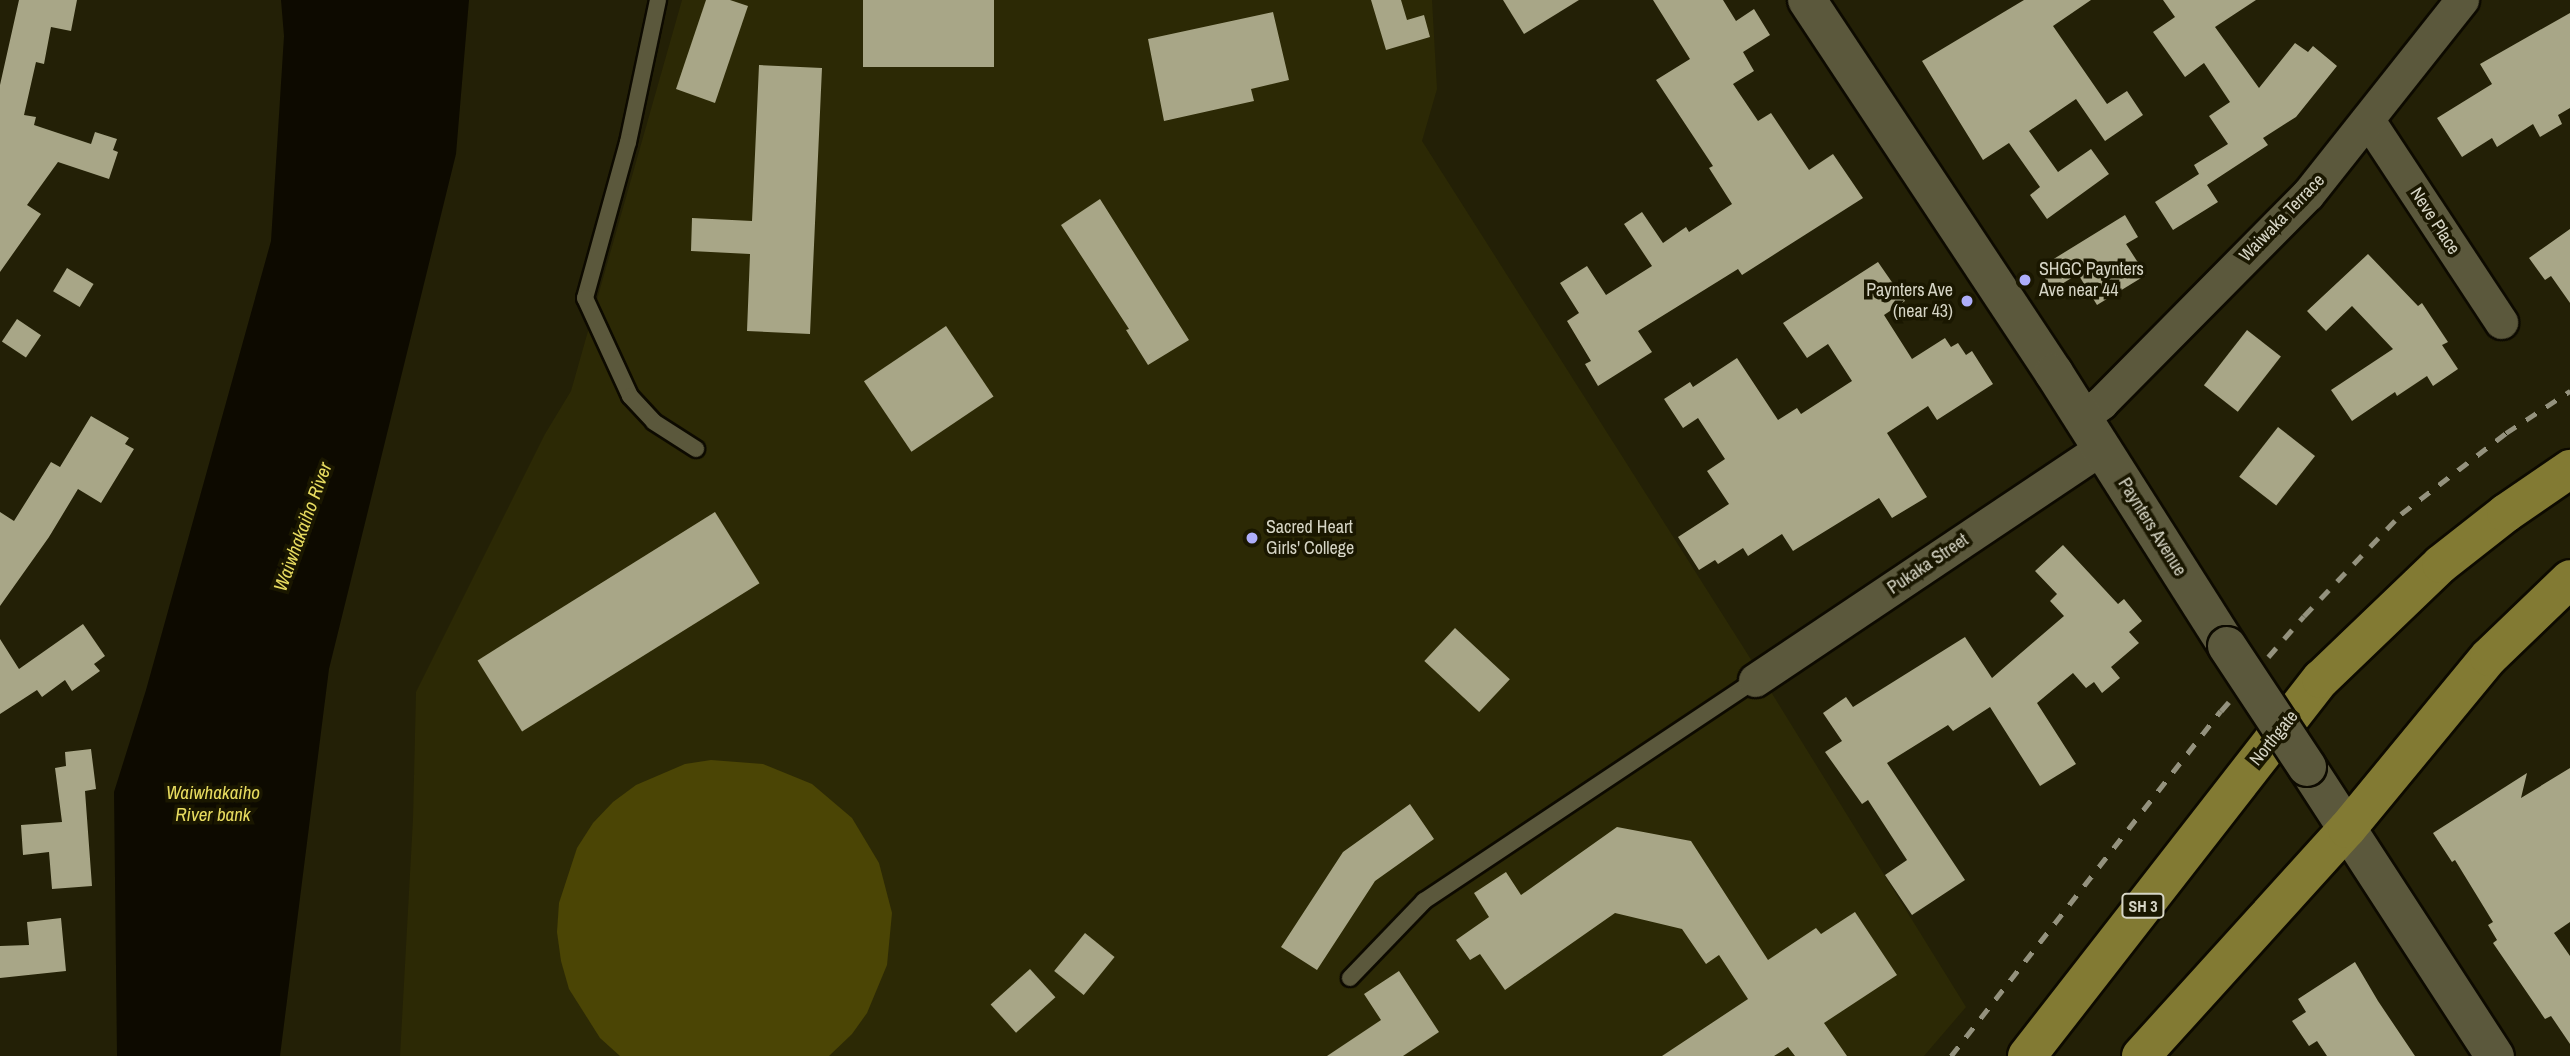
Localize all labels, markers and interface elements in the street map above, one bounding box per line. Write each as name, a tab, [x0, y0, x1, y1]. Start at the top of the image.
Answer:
street label: Waiwaka Terrace	[2235, 170, 2329, 266]
street label: Neve Place	[2405, 183, 2465, 259]
place label: SHGC Paynters Ave near 44	[2039, 259, 2144, 302]
marker: SHGC Paynters Ave near 44	[2017, 272, 2033, 288]
place label: Paynters Ave (near 43)	[1865, 280, 1953, 322]
marker: Paynters Ave (near 43)	[1959, 293, 1975, 309]
water label: Waiwhakaiho River	[269, 459, 337, 595]
street label: Paynters Avenue	[2113, 474, 2191, 580]
place label: Sacred Heart Girls' College	[1266, 517, 1354, 560]
street label: Pukaka Street	[1884, 529, 1972, 599]
marker: Sacred Heart Girls' College	[1244, 530, 1260, 546]
street label: Northgate	[2245, 706, 2303, 770]
water label: Waiwhakaiho River bank	[166, 782, 260, 826]
road number: SH 3	[2120, 893, 2166, 918]

